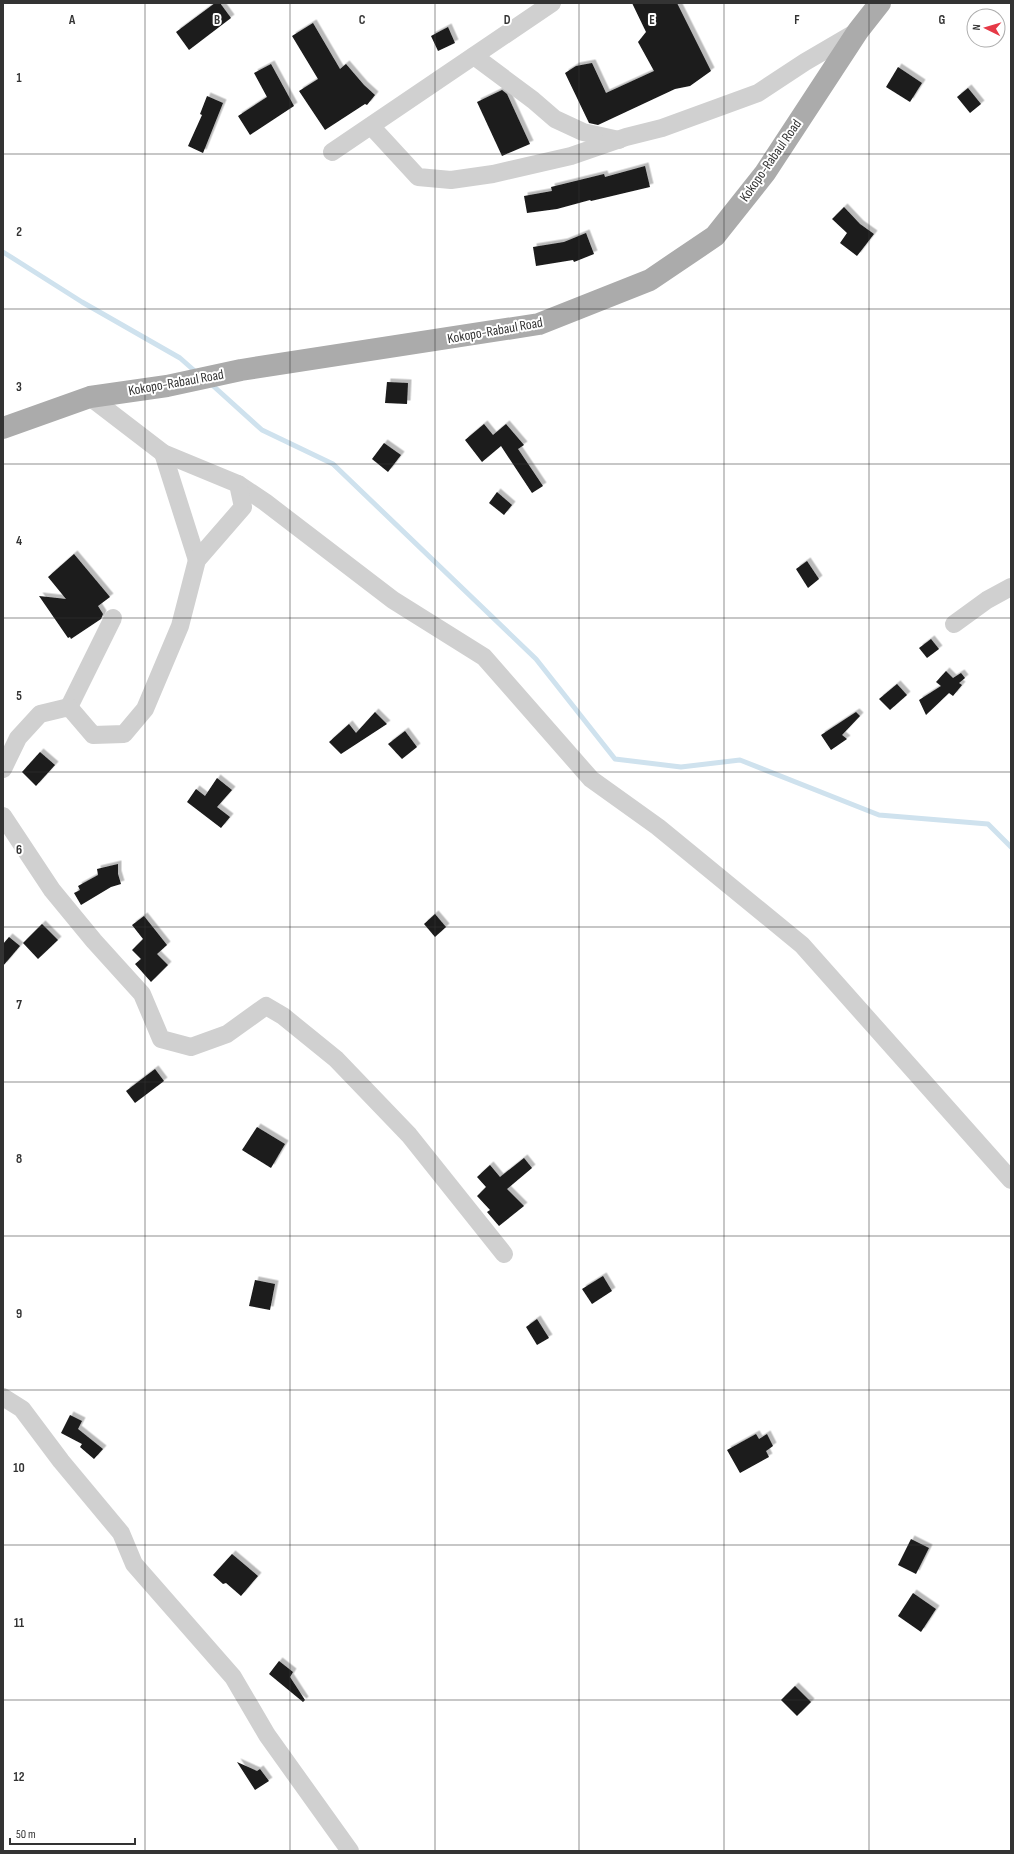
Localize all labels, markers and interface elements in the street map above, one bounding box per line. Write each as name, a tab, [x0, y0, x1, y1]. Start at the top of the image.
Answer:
north arrow	[966, 8, 1006, 48]
text: A	[68, 12, 76, 28]
text: B	[214, 12, 220, 28]
text: C	[359, 12, 366, 28]
text: D	[504, 12, 511, 28]
text: E	[649, 12, 655, 28]
text: F	[794, 12, 800, 28]
text: G	[939, 12, 946, 28]
text: N	[970, 24, 983, 31]
text: 1	[16, 70, 22, 86]
street label: Kokopo-Rabaul Road	[736, 116, 805, 205]
text: 2	[16, 224, 22, 240]
street label: Kokopo-Rabaul Road	[446, 314, 544, 347]
street label: Kokopo-Rabaul Road	[127, 366, 225, 399]
text: 3	[16, 379, 22, 395]
text: 4	[16, 533, 22, 549]
text: 5	[16, 688, 22, 704]
text: 6	[16, 842, 22, 858]
text: 7	[16, 997, 22, 1013]
text: 8	[16, 1151, 22, 1167]
text: 9	[16, 1306, 22, 1322]
text: 10	[13, 1460, 25, 1476]
text: 11	[14, 1615, 24, 1631]
text: 12	[14, 1769, 25, 1785]
scale bar	[10, 1820, 135, 1846]
text: 50 m	[16, 1827, 36, 1842]

